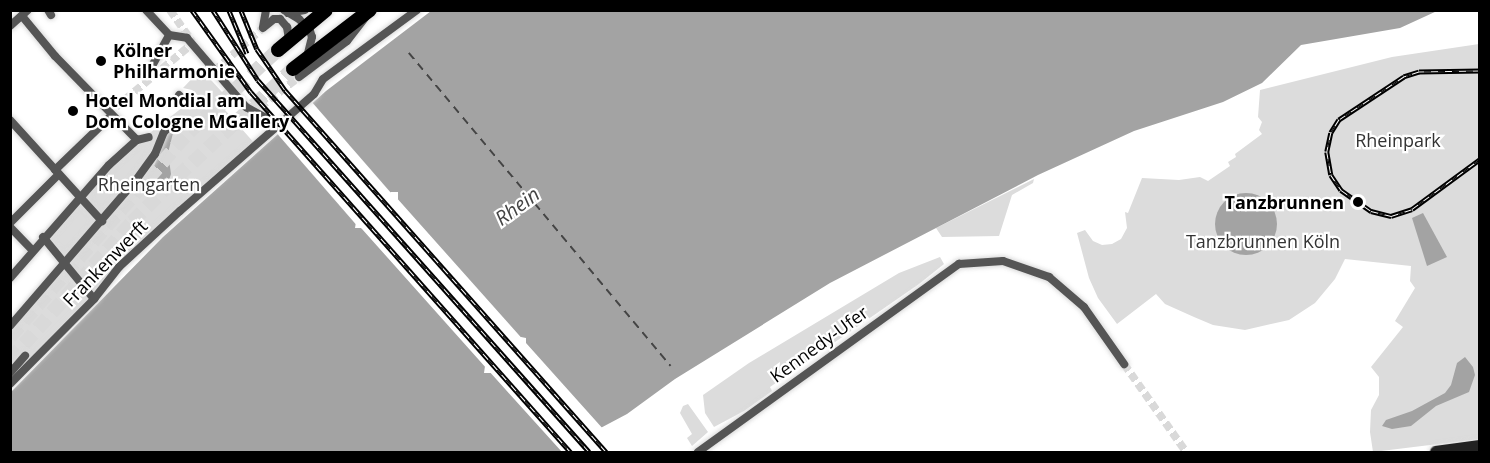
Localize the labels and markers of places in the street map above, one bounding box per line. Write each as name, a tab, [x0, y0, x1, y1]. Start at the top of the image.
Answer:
place label: Kölner Philharmonie	[113, 40, 235, 82]
marker: Kölner Philharmonie	[94, 54, 108, 68]
place label: Hotel Mondial am Dom Cologne MGallery	[85, 90, 289, 132]
marker: Hotel Mondial am Dom Cologne MGallery	[66, 104, 80, 118]
place label: Tanzbrunnen	[1225, 191, 1344, 213]
marker: Tanzbrunnen	[1349, 193, 1367, 211]

